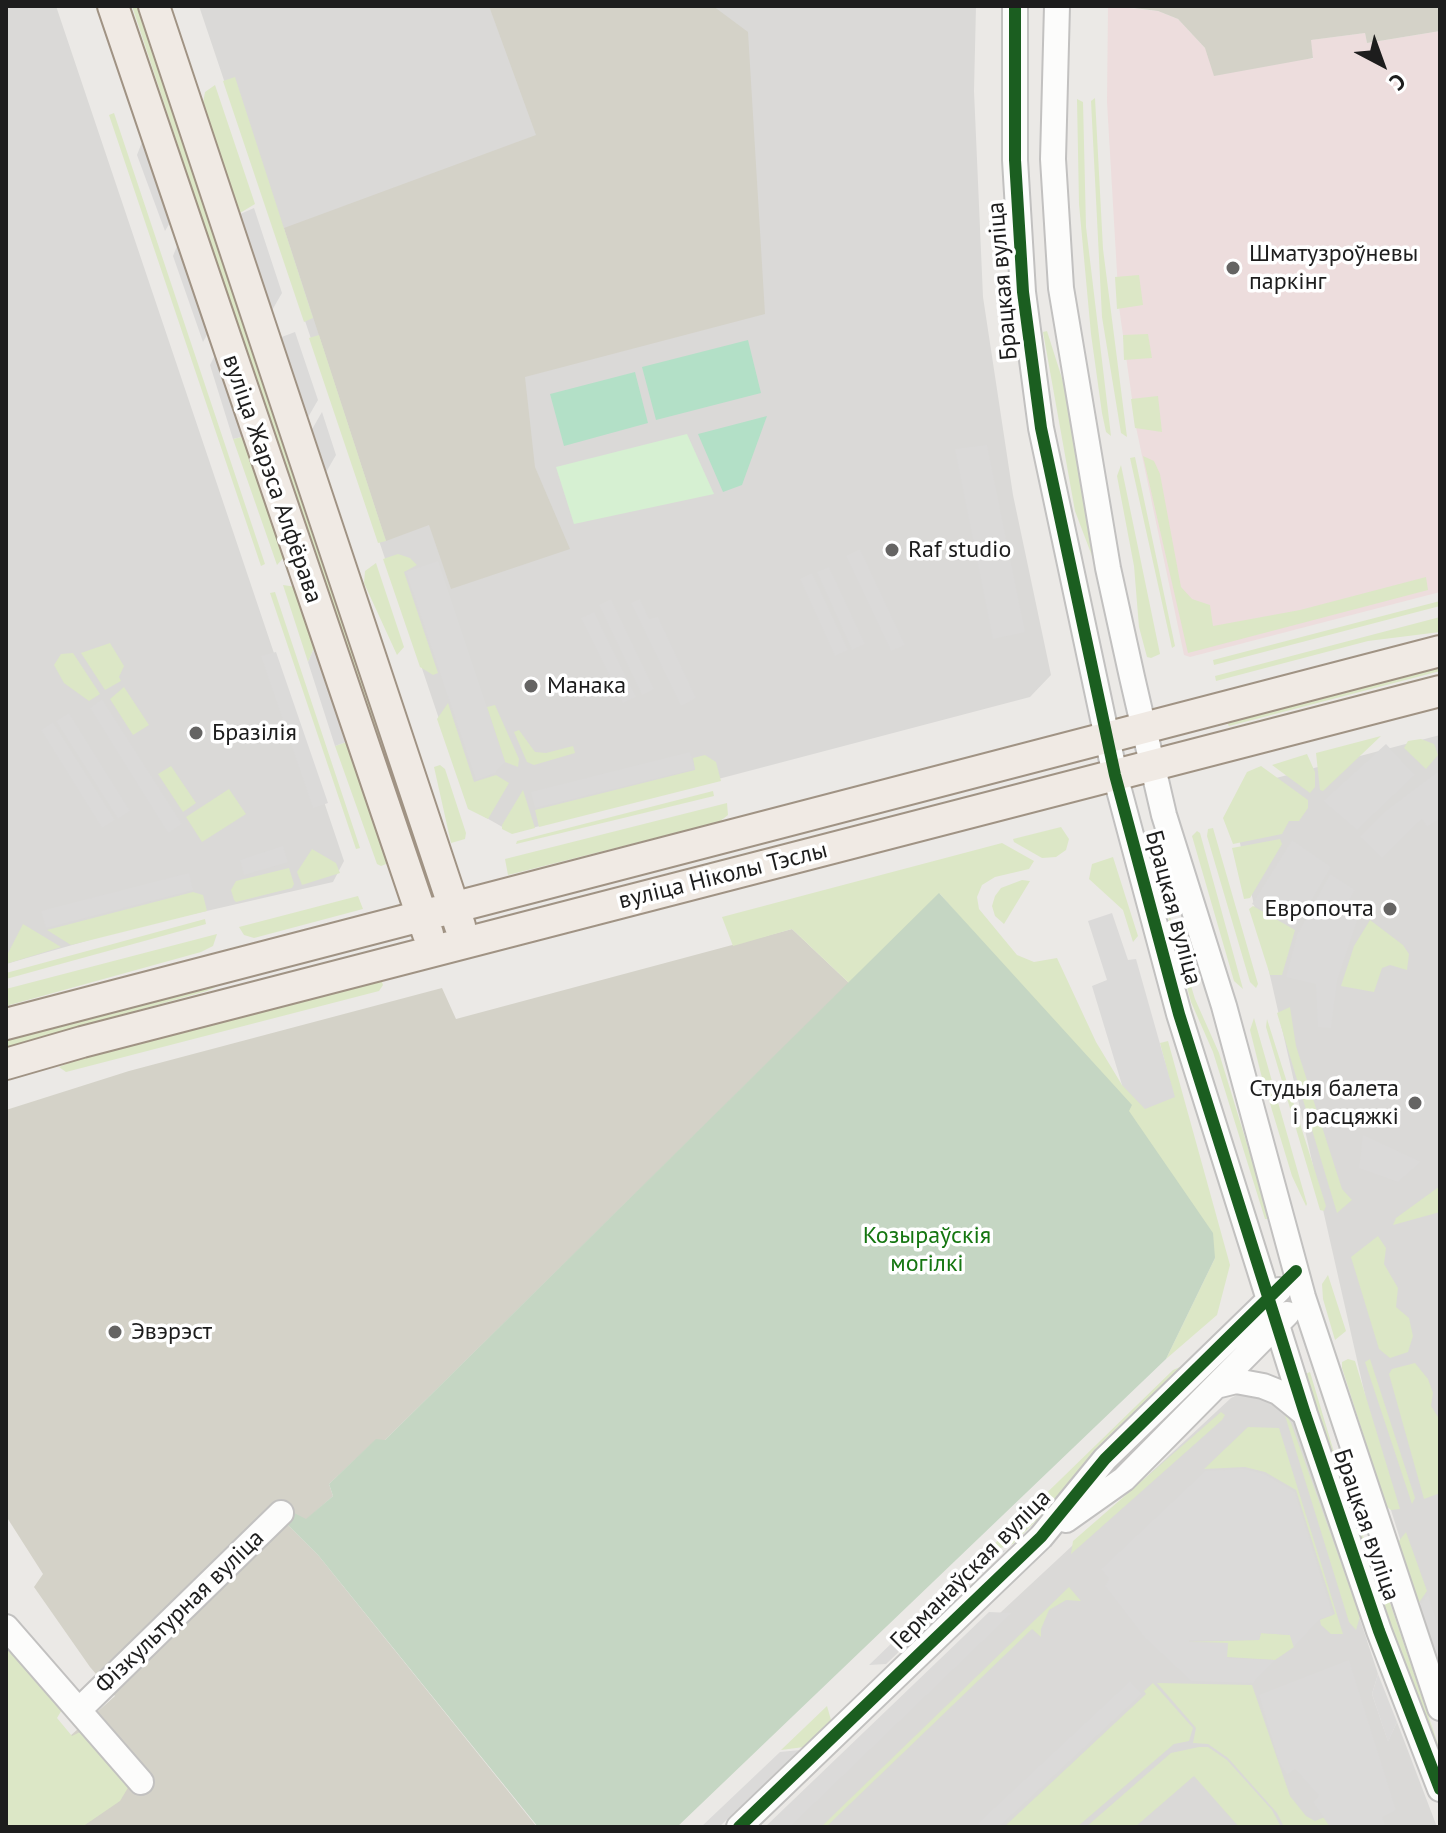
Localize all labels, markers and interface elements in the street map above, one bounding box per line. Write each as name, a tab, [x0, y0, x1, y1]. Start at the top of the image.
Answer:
north arrow	[1342, 24, 1422, 104]
text: С	[1384, 68, 1412, 97]
street label: Брацкая вуліца	[982, 201, 1024, 361]
place label: Шматузроўневы паркінг	[1249, 240, 1418, 296]
marker: Шматузроўневы паркінг	[1224, 259, 1242, 277]
street label: вуліца Жарэса Алфёрава	[216, 351, 328, 607]
place label: Raf studio	[908, 536, 1011, 564]
marker: Raf studio	[883, 541, 901, 559]
place label: Манака	[547, 672, 626, 700]
marker: Манака	[522, 677, 540, 695]
place label: Бразілія	[212, 719, 297, 747]
marker: Бразілія	[187, 724, 205, 742]
street label: Брацкая вуліца	[1139, 828, 1207, 988]
street label: вуліца Ніколы Тэслы	[616, 836, 830, 916]
place label: Европочта	[1264, 895, 1374, 923]
marker: Европочта	[1381, 900, 1399, 918]
place label: Студыя балета і расцяжкі	[1249, 1075, 1399, 1131]
marker: Студыя балета і расцяжкі	[1406, 1094, 1424, 1112]
park label: Козыраўскія могілкі	[863, 1222, 991, 1278]
place label: Эвэрэст	[131, 1318, 212, 1346]
marker: Эвэрэст	[106, 1323, 124, 1341]
street label: Брацкая вуліца	[1327, 1445, 1405, 1605]
street label: Германаўская вуліца	[885, 1484, 1057, 1656]
street label: Фізкультурная вуліца	[90, 1524, 270, 1700]

